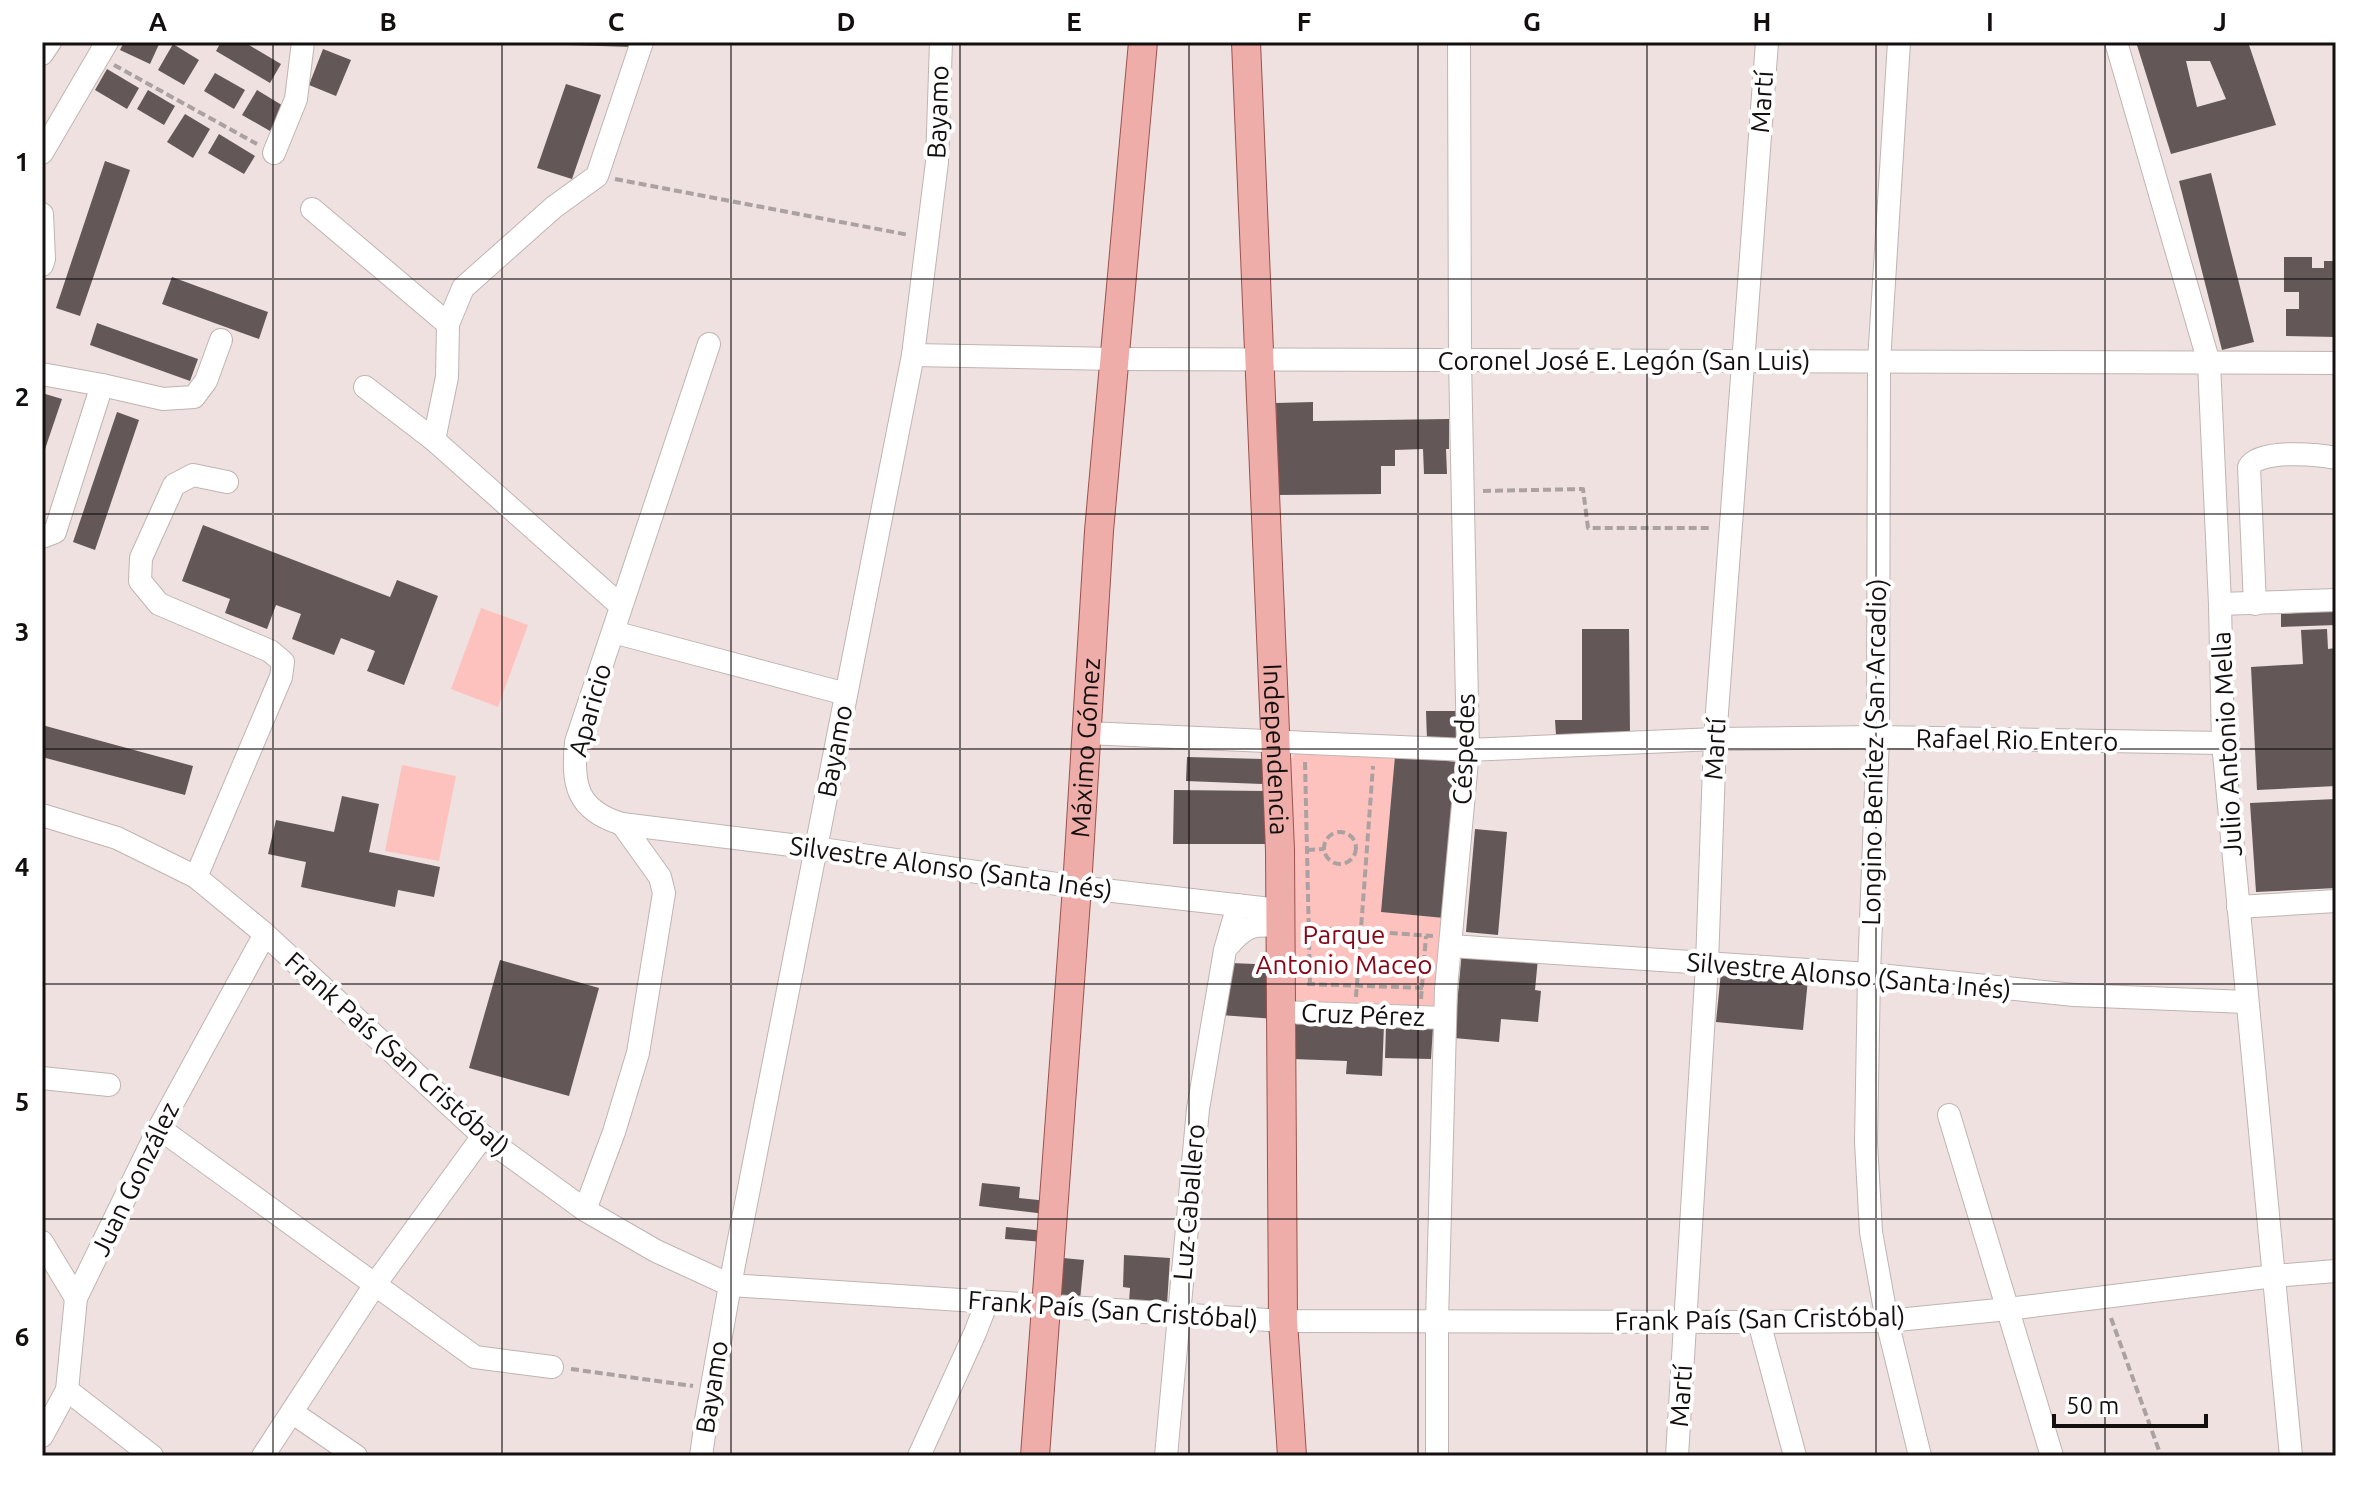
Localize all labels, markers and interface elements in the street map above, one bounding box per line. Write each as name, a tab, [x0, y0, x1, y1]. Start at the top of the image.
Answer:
text: A	[149, 7, 168, 36]
text: B	[379, 7, 397, 36]
text: C	[608, 7, 625, 36]
text: D	[837, 7, 855, 36]
text: E	[1066, 7, 1082, 36]
text: F	[1297, 7, 1311, 36]
text: G	[1523, 7, 1541, 36]
text: H	[1753, 7, 1771, 36]
text: I	[1986, 7, 1994, 36]
text: J	[2213, 7, 2227, 36]
street label: Bayamo	[921, 65, 954, 159]
street label: Martí	[1745, 69, 1778, 134]
text: 1	[15, 147, 29, 176]
street label: Coronel José E. Legón (San Luis)	[1438, 346, 1810, 375]
text: 2	[15, 382, 29, 411]
street label: Longino Benítez (San Arcadio)	[1856, 578, 1891, 926]
text: 3	[15, 617, 29, 646]
street label: Julio Antonio Mella	[2206, 631, 2247, 857]
street label: Máximo Gómez	[1065, 657, 1105, 839]
street label: Aparicio	[562, 660, 617, 760]
street label: Independencia	[1258, 663, 1294, 836]
street label: Céspedes	[1447, 693, 1480, 805]
street label: Bayamo	[811, 702, 858, 800]
street label: Martí	[1698, 716, 1731, 781]
street label: Rafael Rio Entero	[1915, 723, 2119, 756]
street label: Silvestre Alonso (Santa Inés)	[788, 830, 1114, 905]
text: 4	[15, 852, 29, 881]
park label: Parque Antonio Maceo	[1256, 920, 1432, 979]
street label: Frank País (San Cristóbal)	[280, 946, 515, 1162]
street label: Silvestre Alonso (Santa Inés)	[1685, 947, 2013, 1004]
street label: Cruz Pérez	[1301, 998, 1426, 1031]
text: 5	[15, 1087, 29, 1116]
street label: Juan González	[85, 1097, 184, 1260]
street label: Luz Caballero	[1167, 1123, 1210, 1281]
street label: Frank País (San Cristóbal)	[967, 1285, 1259, 1334]
street label: Frank País (San Cristóbal)	[1614, 1301, 1906, 1336]
text: 6	[15, 1322, 29, 1351]
street label: Bayamo	[690, 1339, 733, 1435]
street label: Martí	[1664, 1363, 1697, 1428]
scale bar	[2054, 1378, 2206, 1428]
text: 50 m	[2066, 1392, 2119, 1419]

